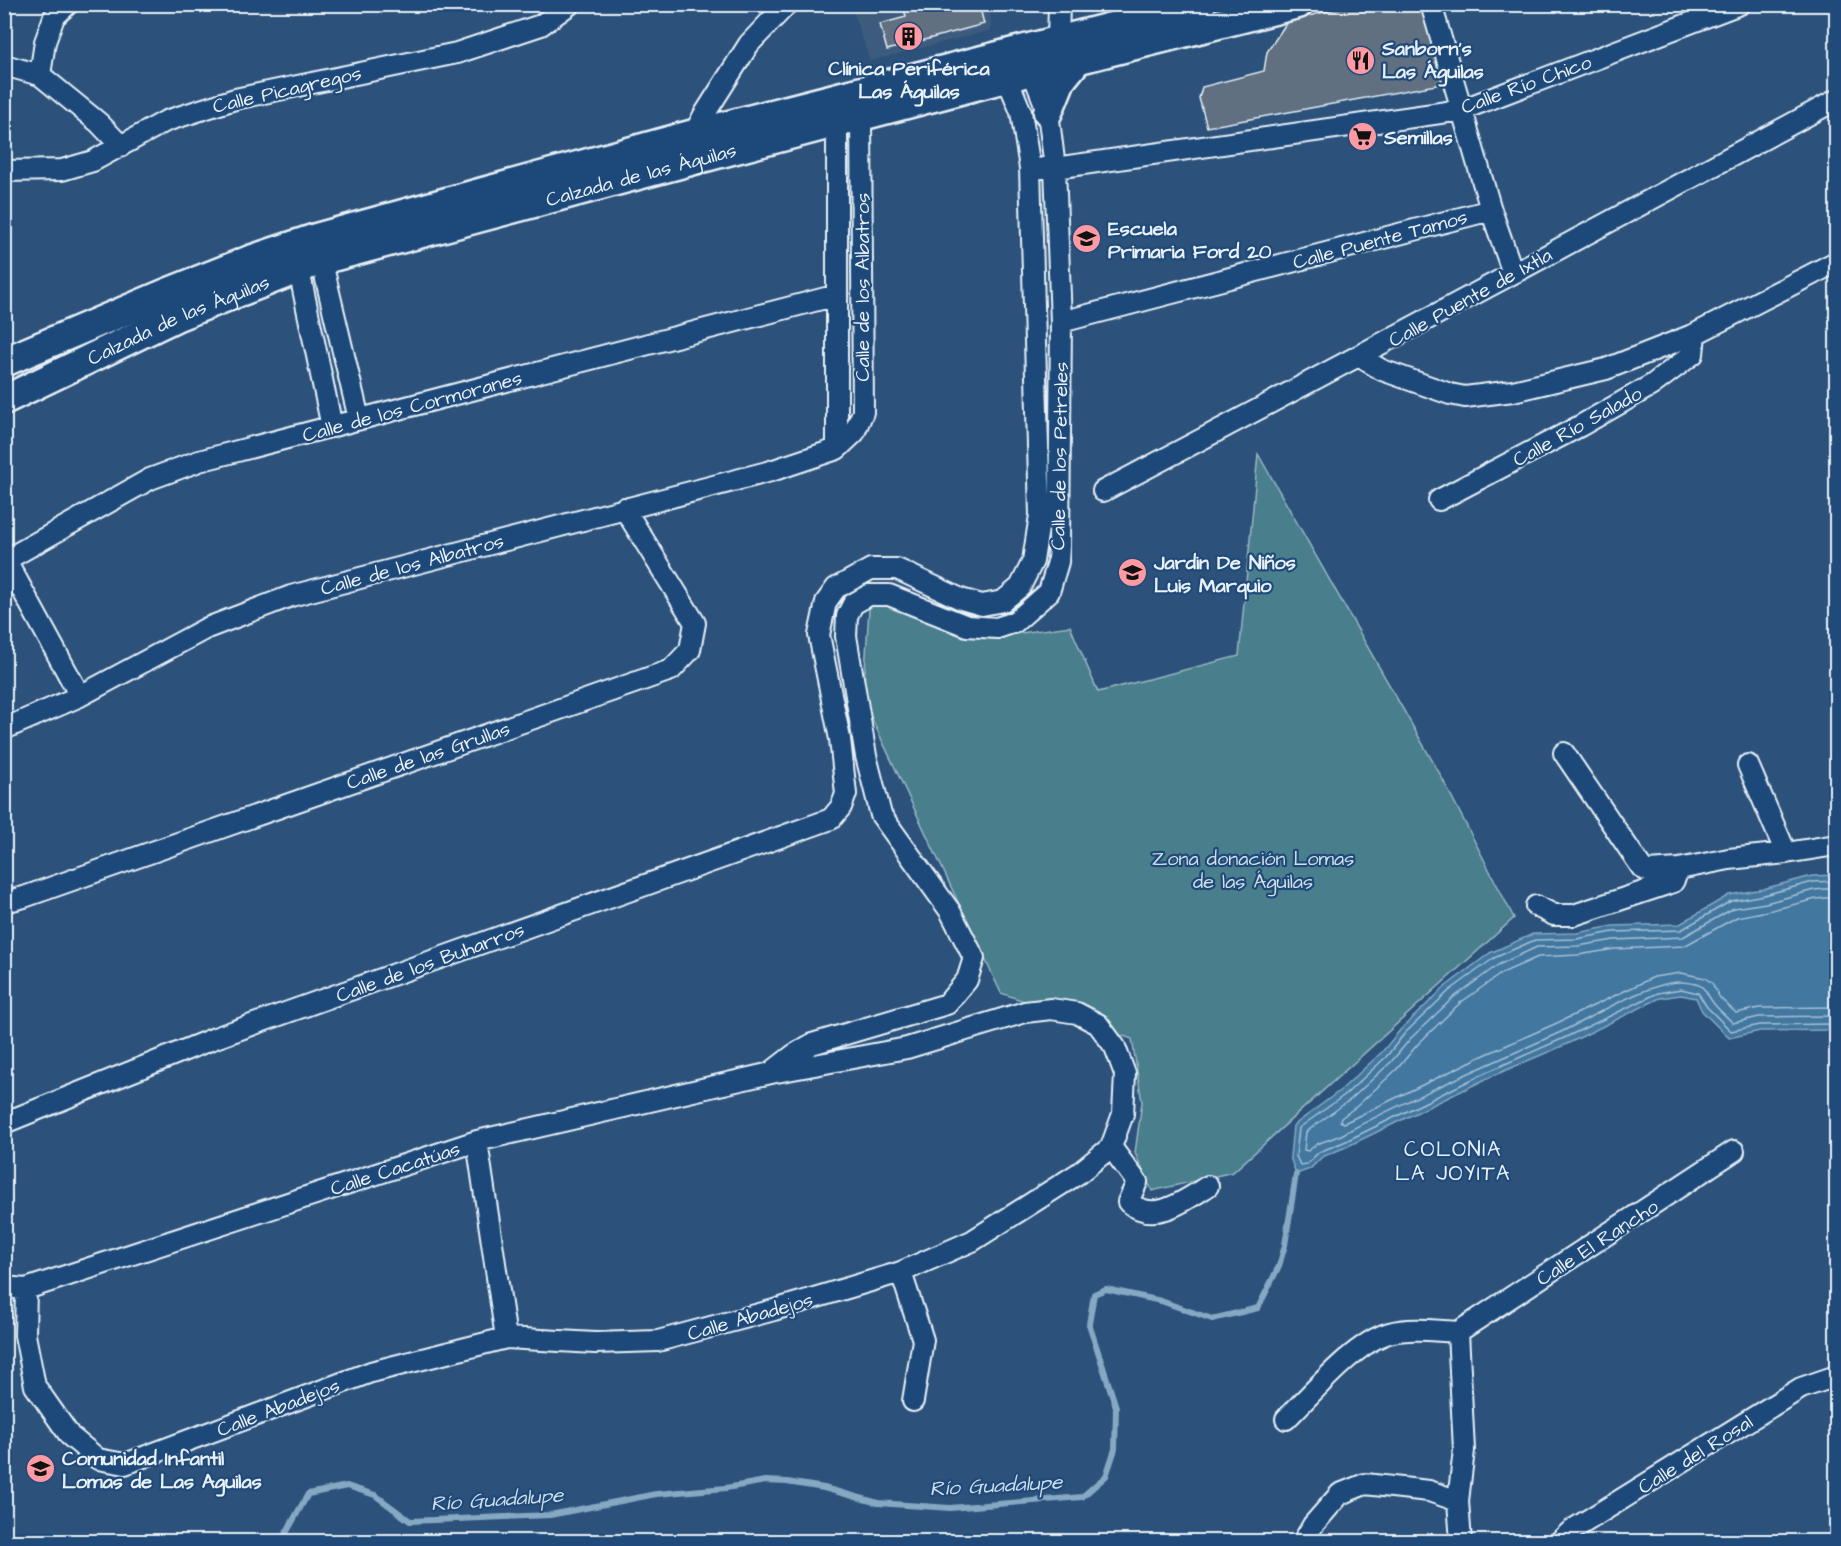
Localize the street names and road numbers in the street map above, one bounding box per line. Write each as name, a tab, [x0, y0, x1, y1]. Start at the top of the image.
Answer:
street label: Calle Río Chico	[1457, 48, 1595, 122]
street label: Calle Picagregos	[210, 59, 365, 122]
street label: Calzada de las Águilas	[543, 136, 740, 214]
street label: Calle de los Albatros	[849, 193, 877, 381]
street label: Calle Puente Tamos	[1290, 203, 1471, 277]
street label: Calle Puente de Ixtla	[1384, 241, 1557, 354]
street label: Calzada de las Águilas	[83, 269, 274, 373]
street label: Calle de los Petreles	[1044, 362, 1076, 550]
street label: Calle de los Cormoranes	[299, 364, 525, 450]
street label: Calle Río Salado	[1508, 380, 1647, 474]
street label: Calle de los Albatros	[317, 527, 507, 603]
street label: Calle de las Grullas	[343, 715, 514, 797]
street label: Calle de los Buharros	[332, 916, 529, 1010]
street label: Calle Cacatúas	[327, 1135, 464, 1203]
street label: Calle El Rancho	[1531, 1193, 1664, 1293]
street label: Calle Abadejos	[684, 1286, 816, 1348]
street label: Calle Abadejos	[213, 1372, 344, 1444]
street label: Calle del Rosal	[1633, 1408, 1758, 1501]

